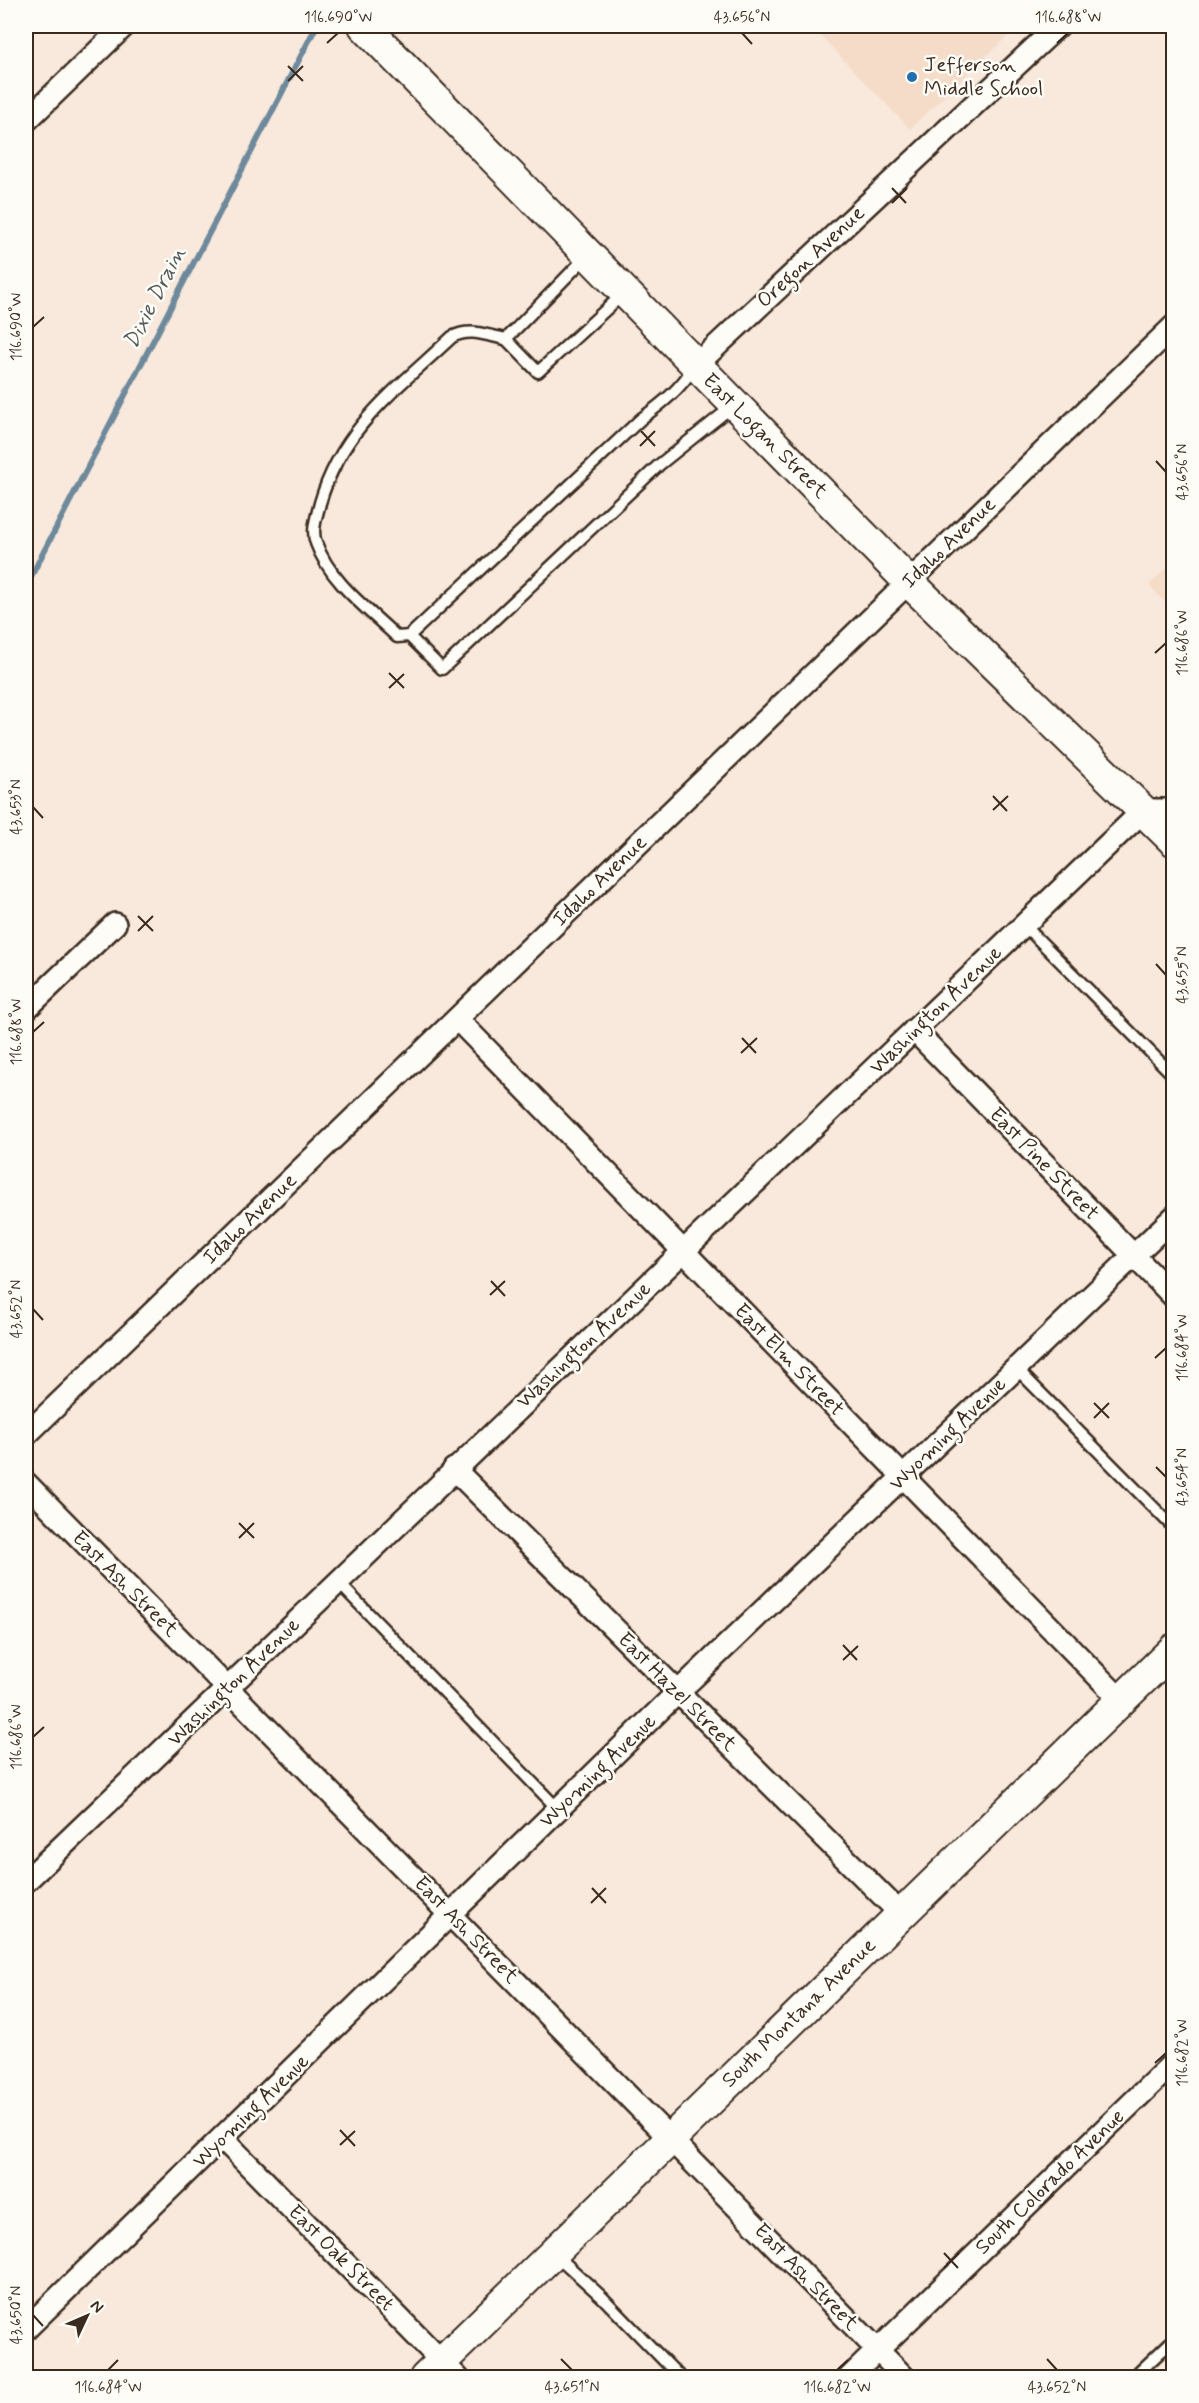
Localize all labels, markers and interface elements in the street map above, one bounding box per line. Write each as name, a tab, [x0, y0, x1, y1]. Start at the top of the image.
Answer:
text: 116.690°W	[304, 8, 372, 28]
text: 43.656°N	[714, 8, 770, 28]
text: 116.688°W	[1035, 8, 1101, 28]
place label: Jefferson Middle School	[924, 51, 1043, 103]
marker: Jefferson Middle School	[905, 70, 919, 84]
street label: Oregon Avenue	[751, 200, 872, 316]
water label: Dixie Drain	[117, 242, 193, 354]
text: 116.690°W	[7, 293, 27, 361]
street label: East Logan Street	[695, 367, 834, 507]
text: 43.656°N	[1173, 444, 1193, 500]
street label: Idaho Avenue	[896, 491, 1002, 595]
text: 116.686°W	[1173, 610, 1193, 676]
text: 43.653°N	[7, 779, 27, 835]
street label: Idaho Avenue	[547, 829, 653, 933]
street label: Washington Avenue	[864, 939, 1010, 1082]
text: 43.655°N	[1173, 946, 1193, 1004]
text: 116.688°W	[7, 999, 27, 1065]
street label: East Pine Street	[983, 1101, 1105, 1227]
street label: Idaho Avenue	[197, 1167, 303, 1271]
street label: Washington Avenue	[511, 1275, 659, 1416]
text: 43.652°N	[7, 1280, 27, 1338]
street label: East Elm Street	[728, 1297, 850, 1423]
text: 116.684°W	[1173, 1314, 1193, 1382]
street label: Wyoming Avenue	[883, 1371, 1014, 1499]
text: 43.654°N	[1173, 1448, 1193, 1506]
street label: East Ash Street	[66, 1525, 185, 1644]
street label: Washington Avenue	[162, 1611, 308, 1754]
street label: East Hazel Street	[611, 1626, 743, 1758]
text: 116.686°W	[7, 1704, 27, 1770]
street label: Wyoming Avenue	[533, 1708, 664, 1836]
street label: East Ash Street	[407, 1870, 525, 1990]
street label: South Montana Avenue	[716, 1932, 882, 2094]
text: 116.682°W	[1173, 2019, 1193, 2087]
street label: Wyoming Avenue	[186, 2048, 317, 2176]
street label: South Colorado Avenue	[969, 2103, 1131, 2261]
street label: East Oak Street	[282, 2199, 400, 2317]
street label: East Ash Street	[747, 2217, 865, 2337]
text: 43.650°N	[7, 2286, 27, 2344]
north arrow	[57, 2286, 117, 2346]
text: N	[85, 2295, 108, 2318]
text: 116.684°W	[74, 2378, 142, 2398]
text: 43.651°N	[544, 2378, 600, 2398]
text: 116.682°W	[803, 2378, 871, 2398]
text: 43.652°N	[1028, 2378, 1086, 2398]

